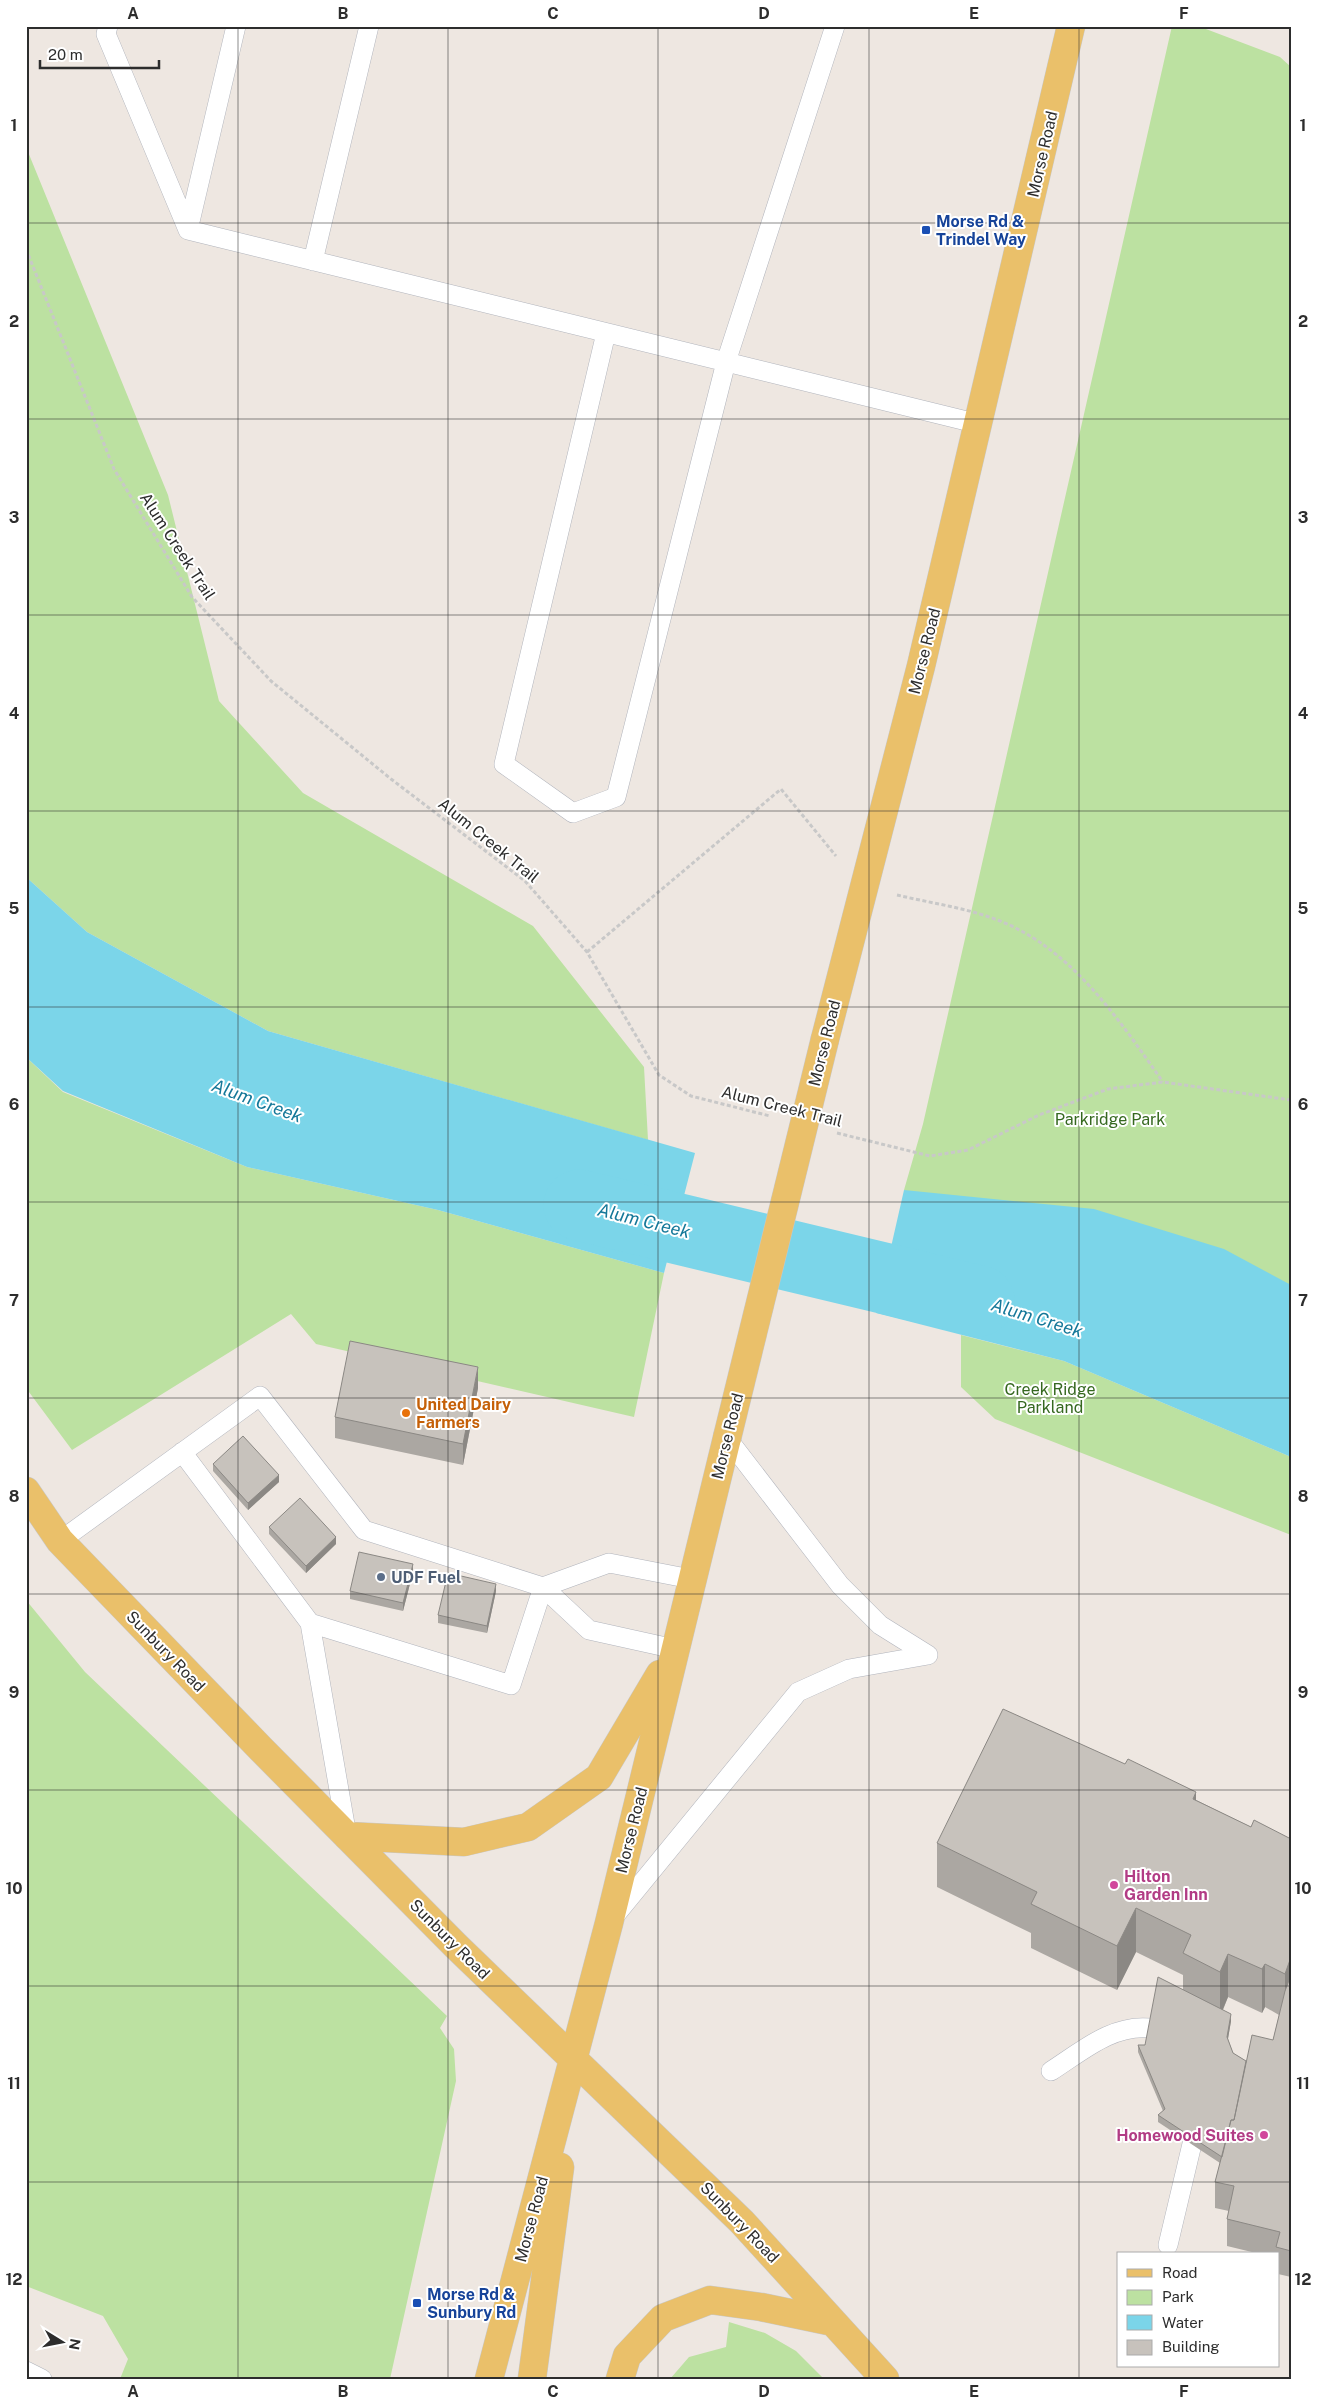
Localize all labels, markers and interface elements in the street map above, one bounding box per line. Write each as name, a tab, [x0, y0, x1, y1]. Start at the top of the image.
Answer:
text: A	[127, 4, 139, 23]
text: B	[338, 4, 349, 23]
text: C	[547, 4, 559, 23]
text: D	[758, 4, 770, 23]
text: E	[969, 4, 979, 23]
text: F	[1179, 4, 1189, 23]
scale bar	[40, 38, 159, 70]
text: 20 m	[48, 46, 83, 63]
street label: Morse Road	[1023, 109, 1062, 199]
text: 1	[11, 116, 17, 135]
text: 1	[1300, 116, 1306, 135]
place label: Morse Rd & Trindel Way	[936, 212, 1026, 249]
marker: Morse Rd & Trindel Way	[920, 224, 932, 236]
text: 2	[9, 312, 19, 331]
text: 2	[1298, 312, 1308, 331]
street label: Alum Creek Trail	[136, 489, 219, 604]
text: 3	[9, 508, 19, 527]
text: 3	[1298, 508, 1308, 527]
street label: Morse Road	[905, 606, 944, 696]
text: 4	[9, 704, 20, 723]
text: 4	[1298, 704, 1309, 723]
street label: Alum Creek Trail	[435, 794, 543, 887]
text: 5	[9, 899, 20, 918]
text: 5	[1298, 899, 1309, 918]
street label: Morse Road	[805, 998, 844, 1088]
water label: Alum Creek	[209, 1074, 306, 1127]
street label: Alum Creek Trail	[719, 1082, 844, 1131]
text: 6	[9, 1095, 19, 1114]
text: 6	[1298, 1095, 1308, 1114]
park label: Parkridge Park	[1055, 1110, 1165, 1129]
water label: Alum Creek	[596, 1199, 693, 1242]
text: 7	[9, 1291, 19, 1310]
text: 7	[1298, 1291, 1308, 1310]
water label: Alum Creek	[989, 1294, 1086, 1341]
park label: Creek Ridge Parkland	[1004, 1380, 1096, 1417]
street label: Morse Road	[708, 1391, 747, 1481]
place label: United Dairy Farmers	[416, 1395, 511, 1432]
marker: United Dairy Farmers	[400, 1407, 412, 1419]
text: 8	[9, 1487, 20, 1506]
text: 8	[1298, 1487, 1309, 1506]
place label: UDF Fuel	[391, 1568, 461, 1587]
marker: UDF Fuel	[375, 1571, 387, 1583]
street label: Sunbury Road	[122, 1607, 209, 1696]
text: 9	[9, 1683, 19, 1702]
text: 9	[1298, 1683, 1308, 1702]
street label: Morse Road	[612, 1785, 651, 1875]
place label: Hilton Garden Inn	[1124, 1867, 1208, 1904]
text: 10	[5, 1879, 23, 1898]
marker: Hilton Garden Inn	[1108, 1879, 1120, 1891]
text: 10	[1294, 1879, 1312, 1898]
street label: Sunbury Road	[406, 1896, 493, 1983]
text: 11	[7, 2074, 21, 2093]
text: 11	[1296, 2074, 1310, 2093]
place label: Homewood Suites	[1116, 2126, 1254, 2145]
marker: Homewood Suites	[1258, 2129, 1270, 2141]
street label: Morse Road	[511, 2174, 552, 2264]
street label: Sunbury Road	[696, 2178, 783, 2267]
legend	[1117, 2252, 1280, 2368]
text: Road	[1162, 2264, 1198, 2281]
text: 12	[5, 2270, 23, 2289]
text: 12	[1294, 2270, 1312, 2289]
place label: Morse Rd & Sunbury Rd	[427, 2285, 516, 2322]
text: Park	[1162, 2288, 1194, 2305]
marker: Morse Rd & Sunbury Rd	[411, 2297, 423, 2309]
text: Water	[1162, 2314, 1204, 2331]
north arrow	[38, 2318, 88, 2368]
text: N	[66, 2337, 84, 2351]
text: Building	[1162, 2338, 1220, 2355]
text: A	[127, 2382, 139, 2401]
text: B	[338, 2382, 349, 2401]
text: C	[547, 2382, 559, 2401]
text: D	[758, 2382, 770, 2401]
text: E	[969, 2382, 979, 2401]
text: F	[1179, 2382, 1189, 2401]

